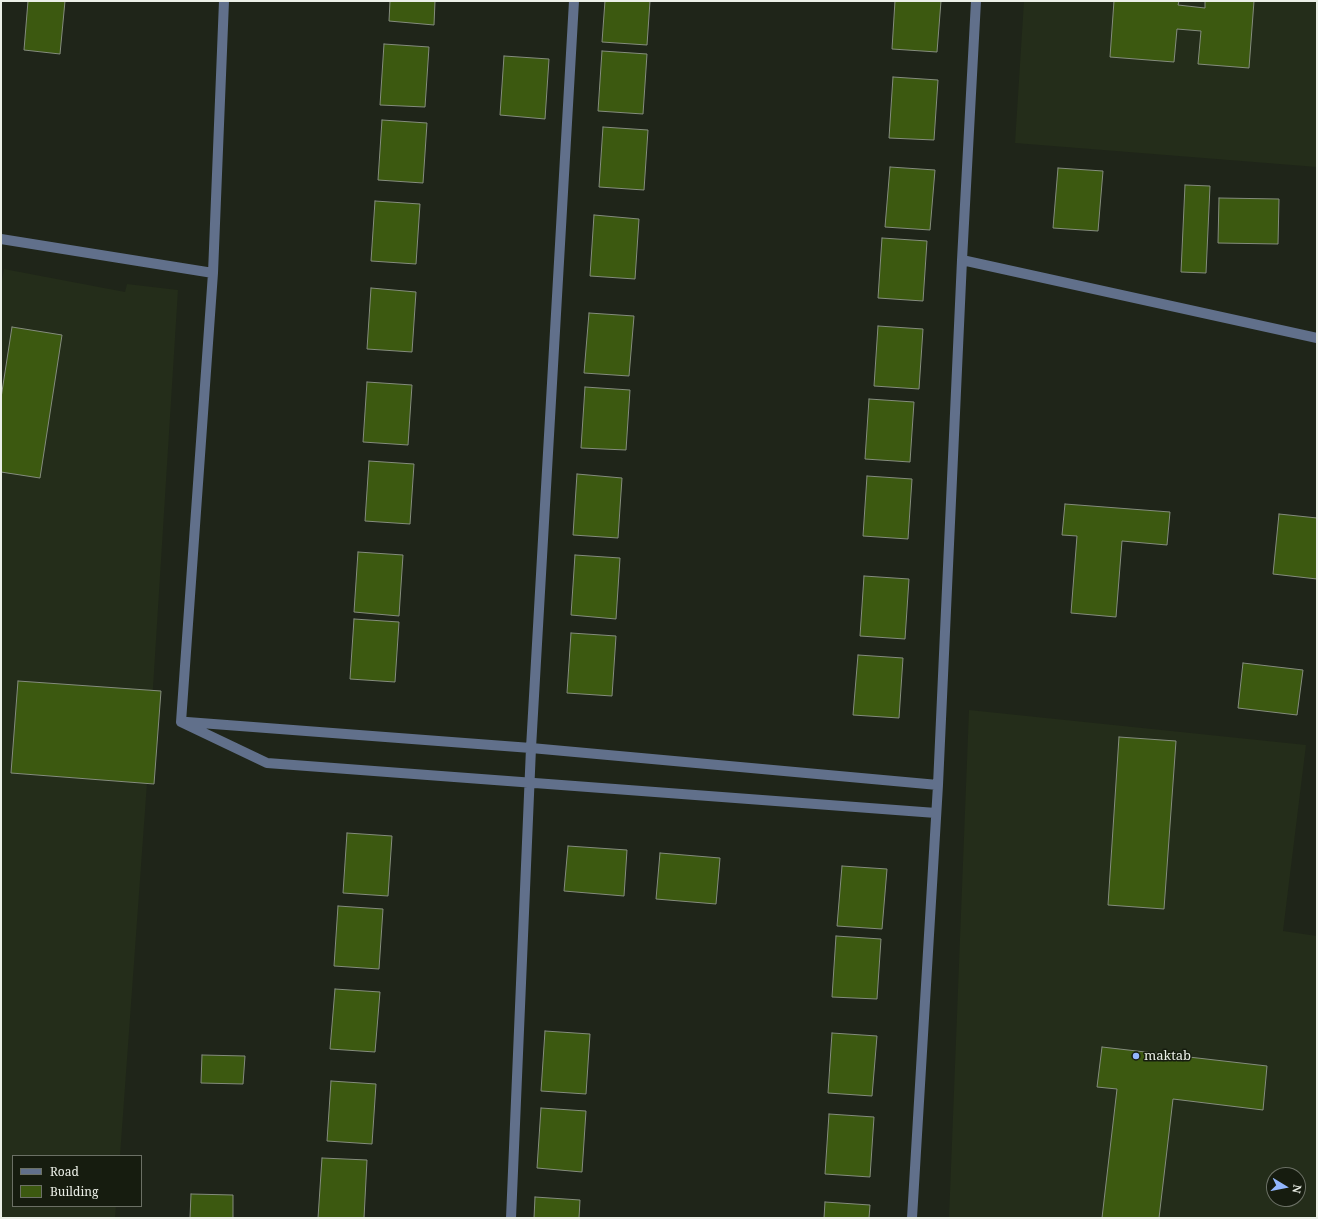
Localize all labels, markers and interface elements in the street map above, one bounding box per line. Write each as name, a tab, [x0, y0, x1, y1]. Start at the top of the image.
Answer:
place label: maktab	[1144, 1048, 1191, 1064]
marker: maktab	[1131, 1051, 1141, 1061]
legend	[12, 1155, 142, 1207]
text: Road	[50, 1163, 79, 1180]
north arrow	[1266, 1167, 1306, 1207]
text: Building	[50, 1183, 98, 1200]
text: N	[1289, 1183, 1305, 1195]

